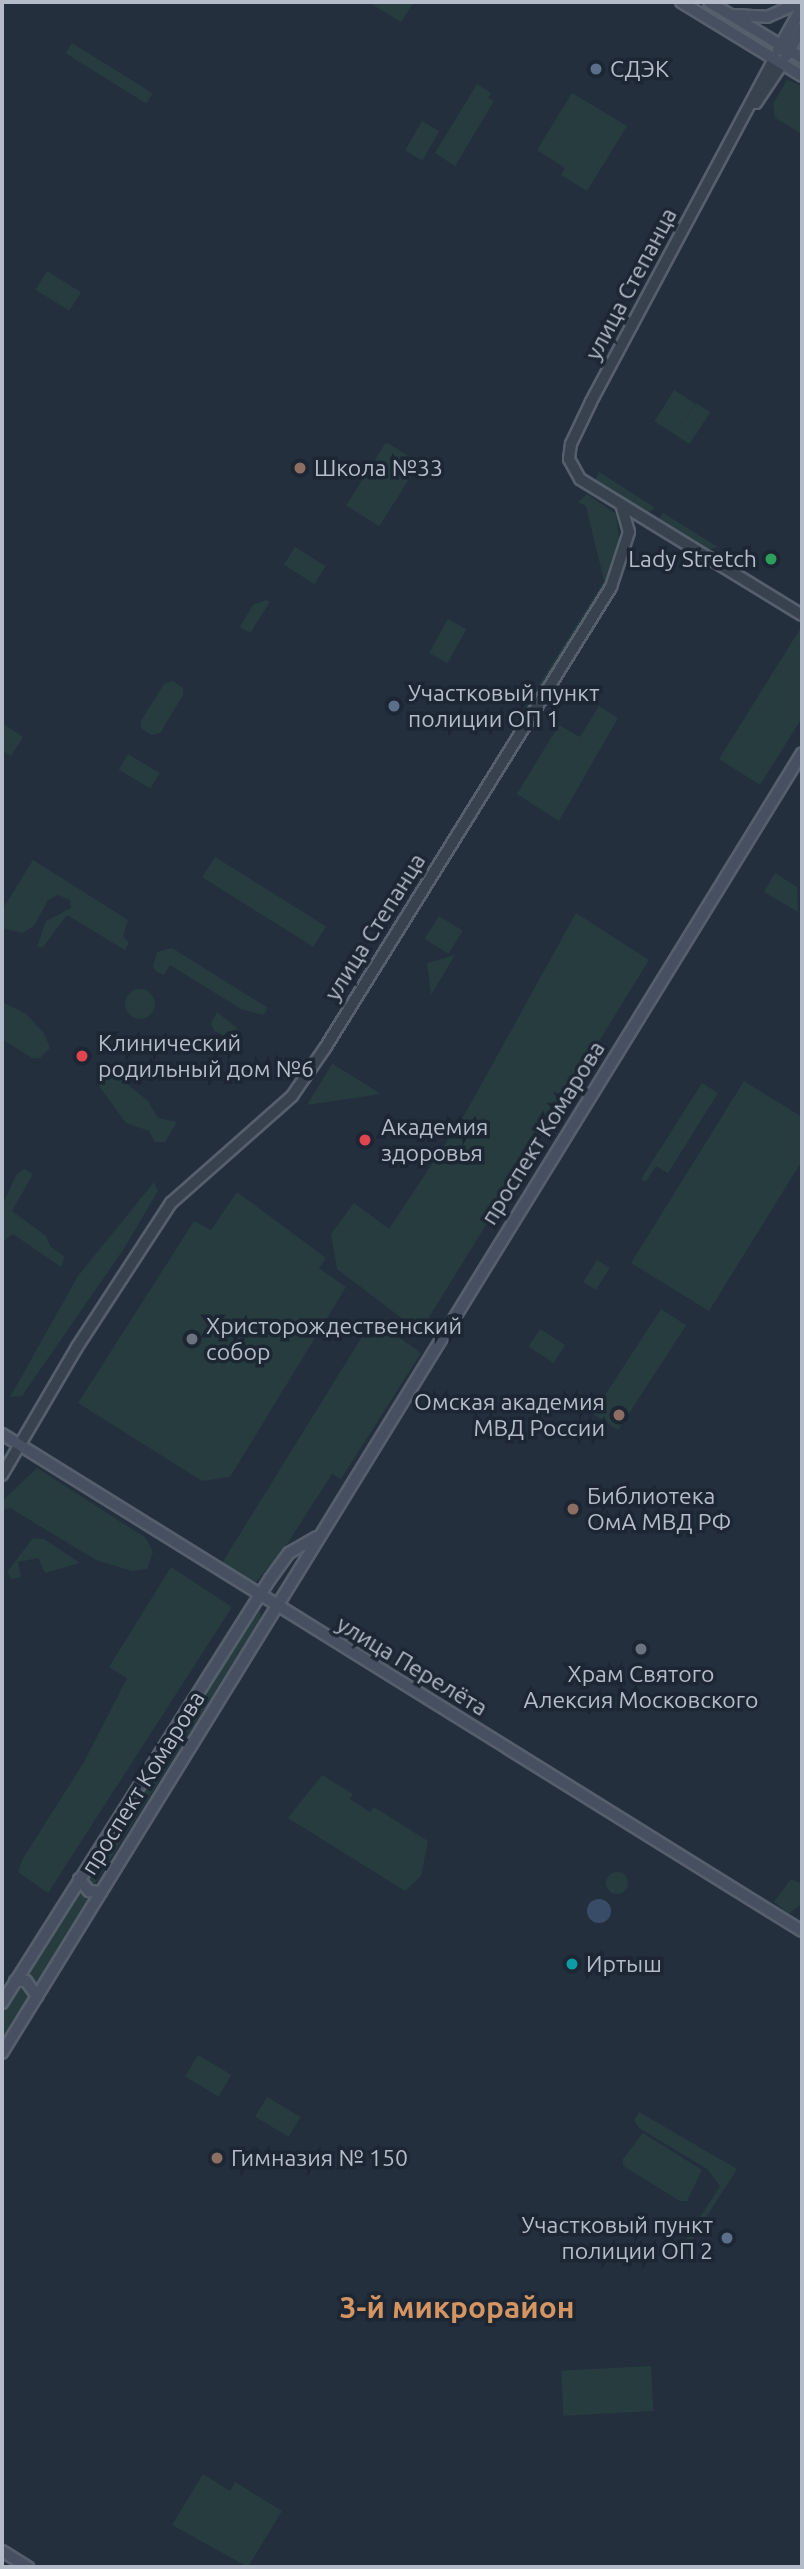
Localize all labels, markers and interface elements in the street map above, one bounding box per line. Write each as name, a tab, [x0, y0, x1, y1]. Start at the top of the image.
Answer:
place label: СДЭК	[610, 55, 669, 83]
marker: СДЭК	[588, 61, 604, 77]
street label: улица Степанца	[579, 203, 683, 365]
place label: Школа №33	[314, 454, 443, 482]
marker: Школа №33	[292, 460, 308, 476]
place label: Lady Stretch	[628, 545, 757, 573]
marker: Lady Stretch	[763, 551, 779, 567]
place label: Участковый пункт полиции ОП 1	[408, 679, 599, 733]
marker: Участковый пункт полиции ОП 1	[386, 698, 402, 714]
street label: улица Степанца	[319, 848, 431, 1006]
place label: Клинический родильный дом №6	[98, 1029, 314, 1083]
street label: проспект Комарова	[475, 1036, 611, 1230]
marker: Клинический родильный дом №6	[72, 1046, 92, 1066]
place label: Академия здоровья	[381, 1113, 488, 1167]
marker: Академия здоровья	[355, 1130, 375, 1150]
place label: Христорождественский собор	[206, 1312, 462, 1366]
marker: Христорождественский собор	[184, 1331, 200, 1347]
place label: Омская академия МВД России	[414, 1388, 605, 1442]
marker: Омская академия МВД России	[611, 1407, 627, 1423]
place label: Библиотека ОмА МВД РФ	[587, 1482, 731, 1536]
marker: Библиотека ОмА МВД РФ	[565, 1501, 581, 1517]
street label: улица Перелёта	[332, 1610, 492, 1722]
marker: Храм Святого Алексия Московского	[633, 1641, 649, 1657]
place label: Храм Святого Алексия Московского	[523, 1660, 759, 1714]
street label: проспект Комарова	[75, 1686, 211, 1880]
place label: Иртыш	[586, 1950, 662, 1978]
marker: Иртыш	[564, 1956, 580, 1972]
place label: Гимназия № 150	[231, 2144, 408, 2172]
marker: Гимназия № 150	[209, 2150, 225, 2166]
place label: Участковый пункт полиции ОП 2	[522, 2211, 713, 2265]
marker: Участковый пункт полиции ОП 2	[719, 2230, 735, 2246]
district label: 3-й микрорайон	[340, 2289, 574, 2325]

